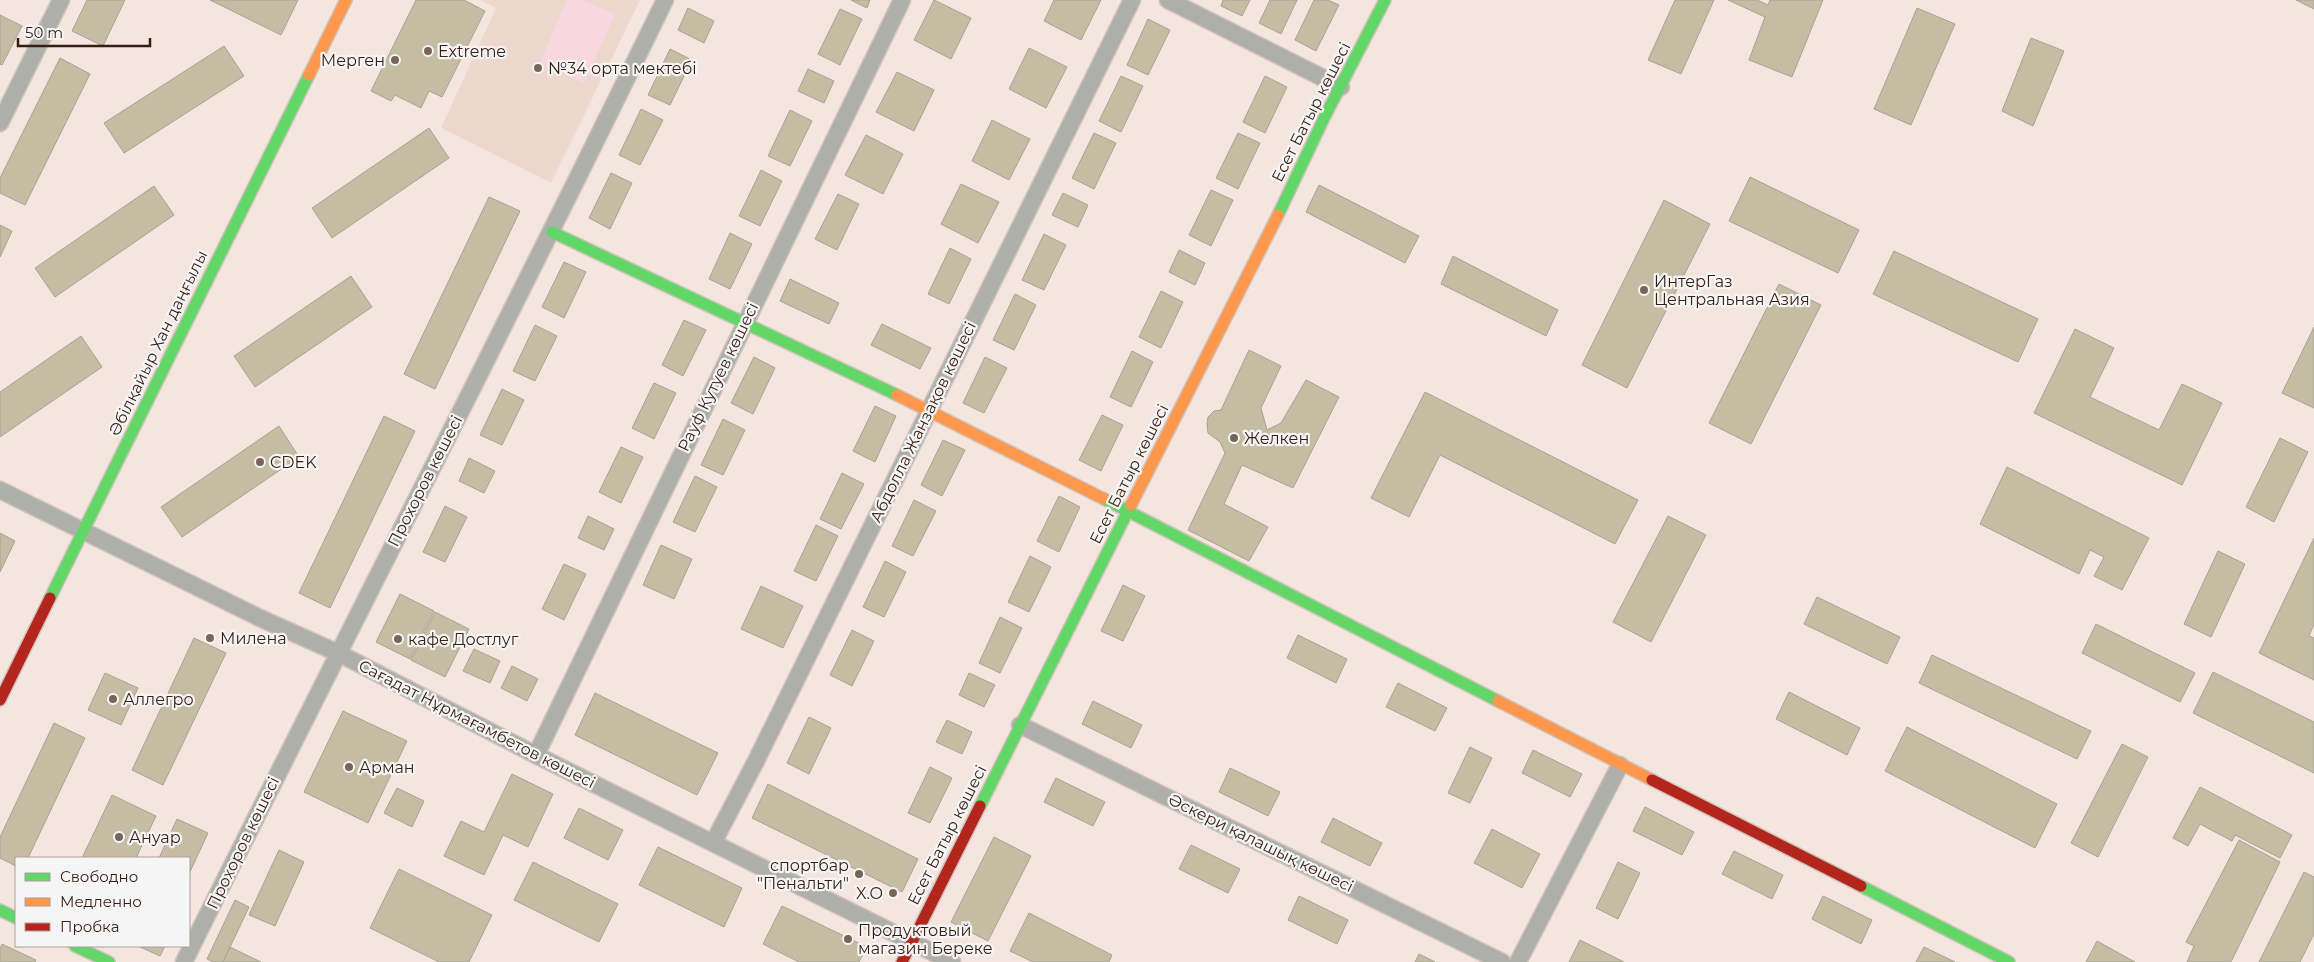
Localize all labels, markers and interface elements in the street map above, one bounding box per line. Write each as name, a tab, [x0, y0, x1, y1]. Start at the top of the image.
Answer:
scale bar	[18, 15, 150, 47]
text: 50 m	[25, 23, 63, 42]
street label: Есет Батыр көшесі	[1268, 39, 1354, 185]
place label: Extreme	[438, 42, 506, 61]
marker: Extreme	[422, 45, 434, 57]
place label: Мерген	[321, 51, 385, 70]
marker: Мерген	[389, 54, 401, 66]
place label: №34 орта мектебі	[548, 59, 697, 78]
marker: №34 орта мектебі	[532, 62, 544, 74]
street label: Әбілқайыр Хан даңғылы	[105, 247, 211, 439]
place label: ИнтерГаз Центральная Азия	[1654, 272, 1810, 309]
marker: ИнтерГаз Центральная Азия	[1638, 284, 1650, 296]
street label: Рауф Кутуев көшесі	[674, 300, 762, 454]
street label: Абдолла Жанзақов көшесі	[866, 319, 980, 525]
street label: Есет Батыр көшесі	[1086, 401, 1172, 547]
street label: Прохоров көшесі	[384, 412, 466, 550]
place label: Желкен	[1244, 429, 1309, 448]
marker: Желкен	[1228, 432, 1240, 444]
place label: CDEK	[270, 453, 317, 472]
marker: CDEK	[254, 456, 266, 468]
place label: Милена	[220, 629, 287, 648]
place label: кафе Достлуг	[408, 630, 519, 649]
marker: Милена	[204, 632, 216, 644]
marker: кафе Достлуг	[392, 633, 404, 645]
street label: Сағадат Нұрмағамбетов көшесі	[355, 656, 599, 792]
place label: Аллегро	[123, 690, 194, 709]
marker: Аллегро	[107, 693, 119, 705]
place label: Арман	[359, 758, 415, 777]
marker: Арман	[343, 761, 355, 773]
street label: Есет Батыр көшесі	[904, 762, 990, 908]
street label: Прохоров көшесі	[203, 774, 283, 912]
street label: Әскери қалашық көшесі	[1165, 790, 1357, 896]
place label: Ануар	[129, 828, 181, 847]
marker: Ануар	[113, 831, 125, 843]
place label: спортбар "Пенальти"	[757, 856, 849, 893]
legend	[15, 857, 190, 947]
text: Свободно	[60, 867, 138, 886]
marker: спортбар "Пенальти"	[853, 868, 865, 880]
place label: X.O	[856, 884, 883, 903]
marker: X.O	[887, 887, 899, 899]
text: Медленно	[60, 892, 142, 911]
text: Пробка	[60, 917, 119, 936]
place label: Продуктовый магазин Береке	[858, 921, 993, 958]
marker: Продуктовый магазин Береке	[842, 933, 854, 945]

